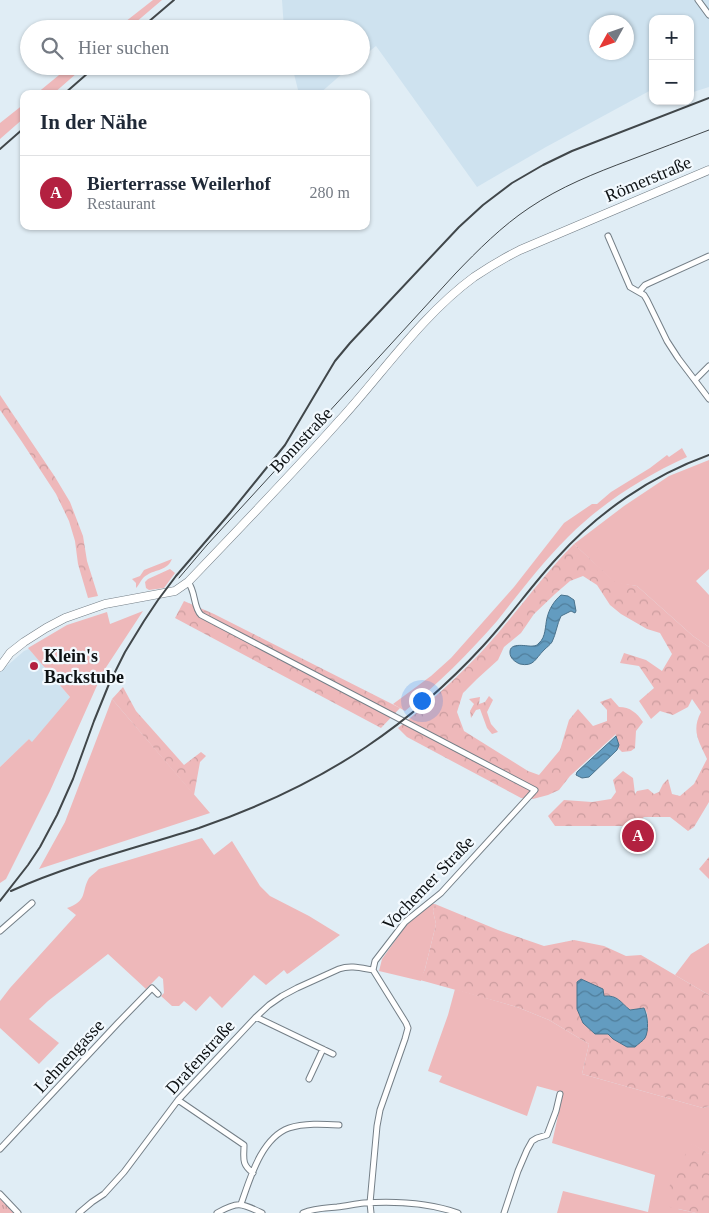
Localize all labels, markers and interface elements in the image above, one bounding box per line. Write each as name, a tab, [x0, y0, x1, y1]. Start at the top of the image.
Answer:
north arrow	[589, 15, 634, 60]
map controls	[649, 15, 694, 105]
button: +	[649, 15, 694, 60]
search box	[20, 20, 370, 75]
icon: search	[38, 34, 66, 62]
text: Hier suchen	[78, 37, 169, 58]
button: −	[649, 60, 694, 105]
text: In der Nähe	[40, 110, 147, 134]
street label: Römerstraße	[602, 152, 694, 206]
text: Bierterrasse Weilerhof	[87, 173, 271, 194]
text: A	[50, 184, 62, 201]
text: 280 m	[310, 184, 350, 201]
text: Restaurant	[87, 195, 155, 212]
street label: Bonnstraße	[266, 403, 336, 477]
place label: Klein's Backstube	[44, 646, 124, 687]
marker: Klein's Backstube	[28, 660, 40, 672]
your location	[409, 688, 435, 714]
pin: A	[622, 817, 654, 855]
street label: Vochemer Straße	[378, 832, 478, 934]
street label: Lehnengasse	[30, 1015, 108, 1097]
street label: Drafenstraße	[161, 1016, 239, 1098]

